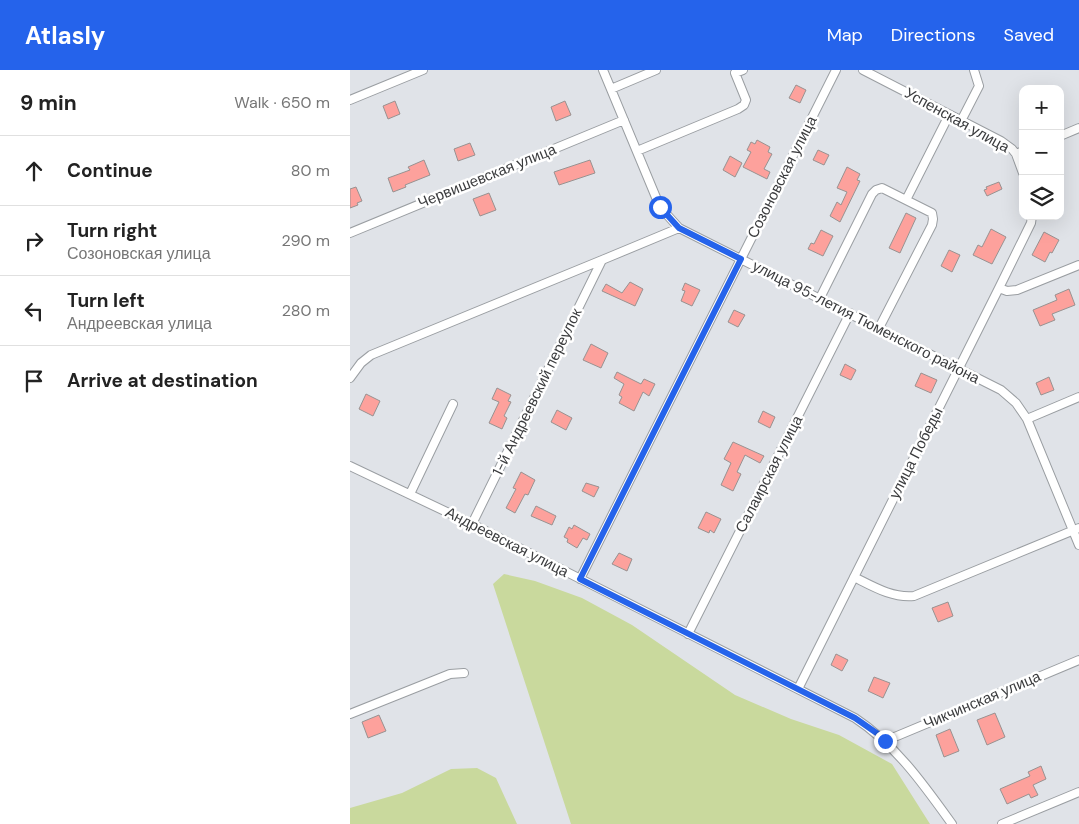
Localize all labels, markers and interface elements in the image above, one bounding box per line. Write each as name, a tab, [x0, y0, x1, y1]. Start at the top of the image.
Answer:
text: Atlasly	[25, 20, 105, 51]
text: Map	[827, 23, 863, 47]
text: Directions	[891, 23, 976, 47]
text: Saved	[1004, 23, 1054, 47]
street label: Успенская улица	[901, 83, 1014, 157]
map controls	[1019, 85, 1064, 220]
button: +	[1019, 85, 1064, 130]
text: 9 min	[20, 89, 77, 117]
text: Walk · 650 m	[234, 92, 330, 113]
street label: Созоновская улица	[743, 112, 822, 241]
button: −	[1019, 130, 1064, 175]
street label: Червишевская улица	[415, 139, 560, 213]
icon: ahead	[20, 157, 48, 185]
text: Continue	[67, 158, 153, 183]
text: 80 m	[291, 160, 330, 181]
button: layers	[1019, 175, 1064, 220]
route start	[649, 196, 672, 219]
text: Turn right	[67, 218, 157, 243]
icon: right	[20, 227, 48, 255]
text: 290 m	[281, 230, 330, 251]
text: Созоновская улица	[67, 243, 211, 264]
street label: улица 95-летия Тюменского района	[749, 256, 984, 389]
text: Turn left	[67, 288, 145, 313]
icon: left	[20, 297, 48, 325]
text: 280 m	[282, 300, 330, 321]
street label: 1-й Андреевский переулок	[488, 305, 586, 479]
text: Андреевская улица	[67, 313, 212, 334]
icon: arrive	[20, 367, 48, 395]
text: Arrive at destination	[67, 368, 258, 393]
street label: улица Победы	[884, 404, 948, 502]
street label: Салаирская улица	[731, 411, 808, 536]
street label: Андреевская улица	[442, 502, 573, 582]
street label: Чикчинская улица	[920, 666, 1044, 734]
route end	[874, 730, 897, 753]

